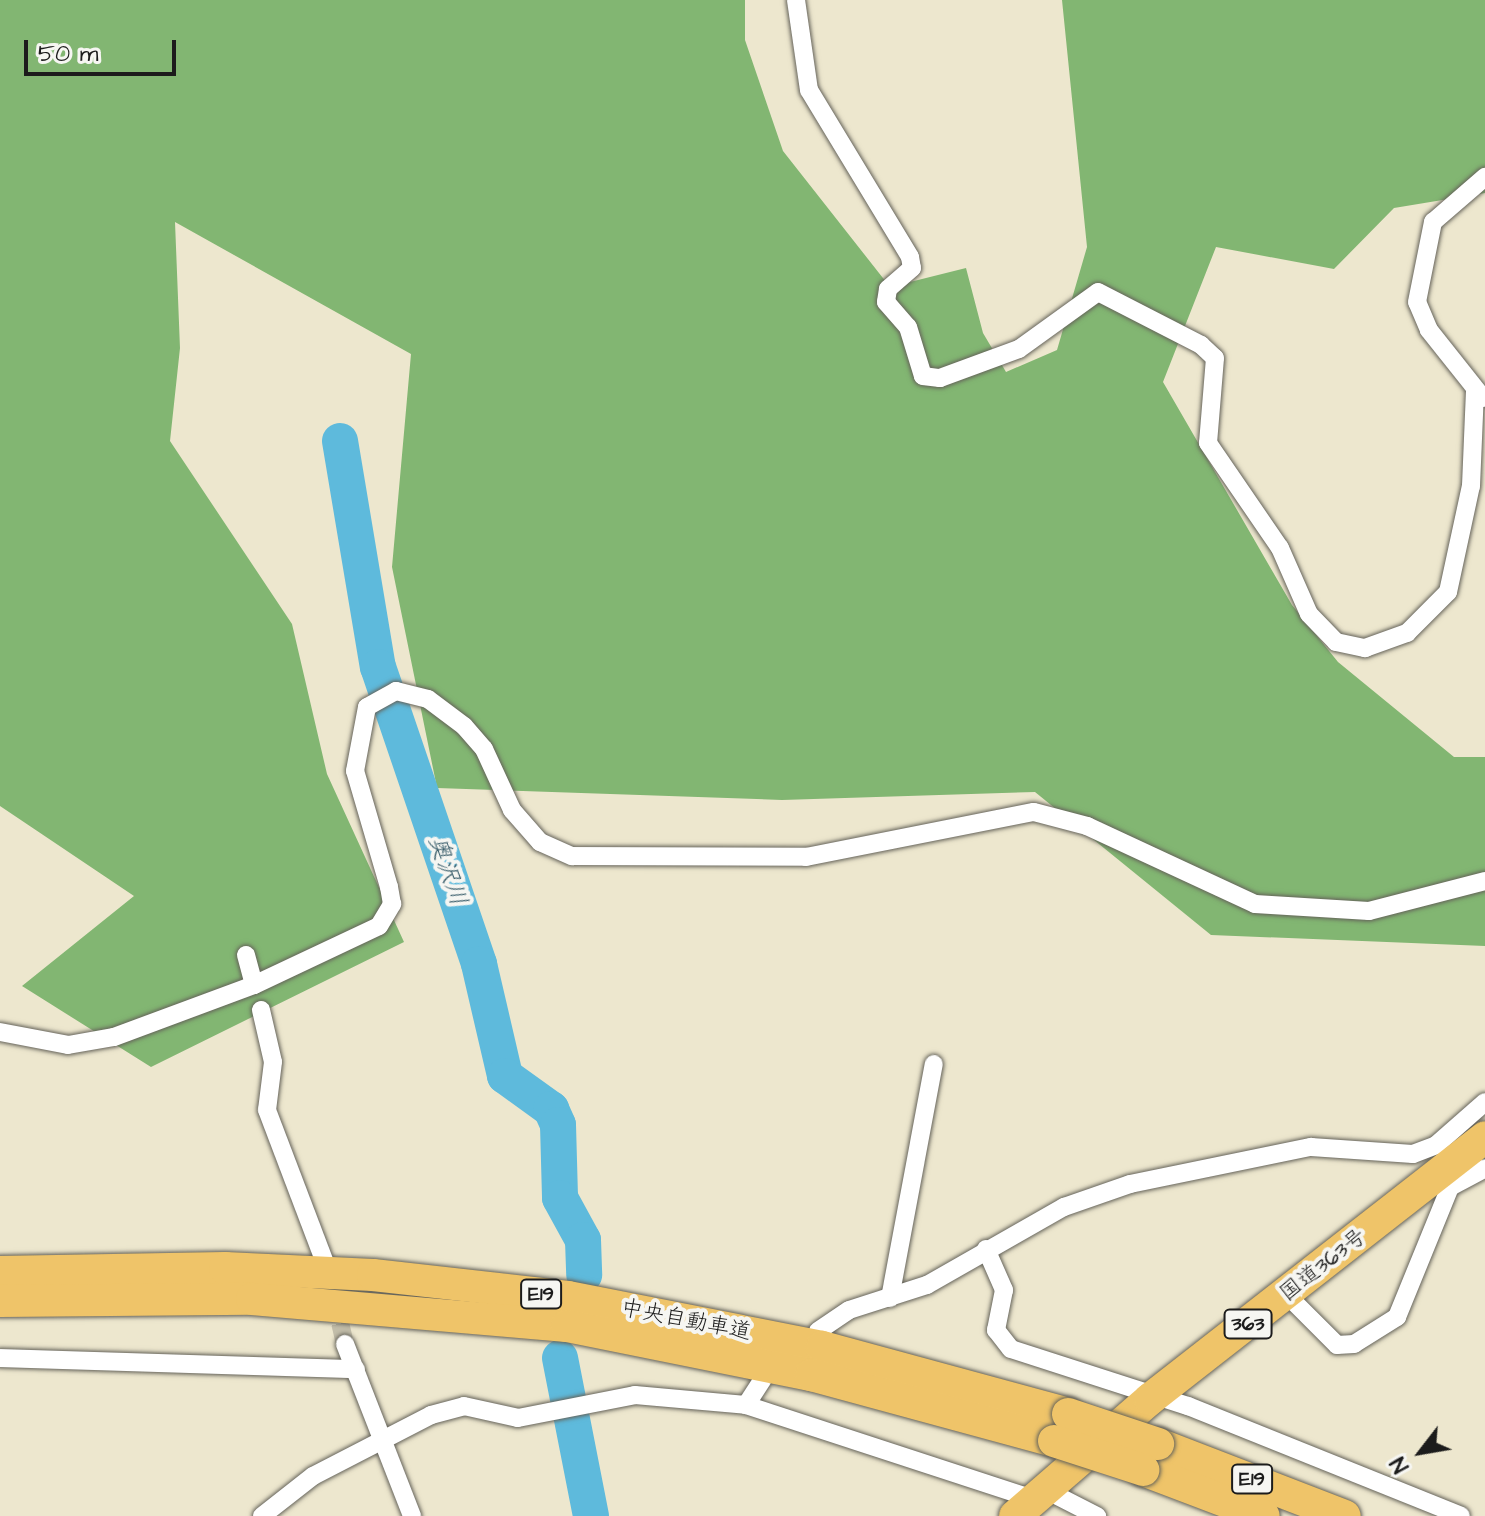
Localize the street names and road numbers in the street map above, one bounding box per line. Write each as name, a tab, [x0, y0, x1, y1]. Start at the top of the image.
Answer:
street label: 国道363号	[1275, 1223, 1371, 1307]
road number: E19	[519, 1278, 563, 1310]
street label: 中央自動車道	[619, 1294, 753, 1346]
road number: 363	[1222, 1308, 1274, 1340]
road number: E19	[1230, 1463, 1274, 1495]

